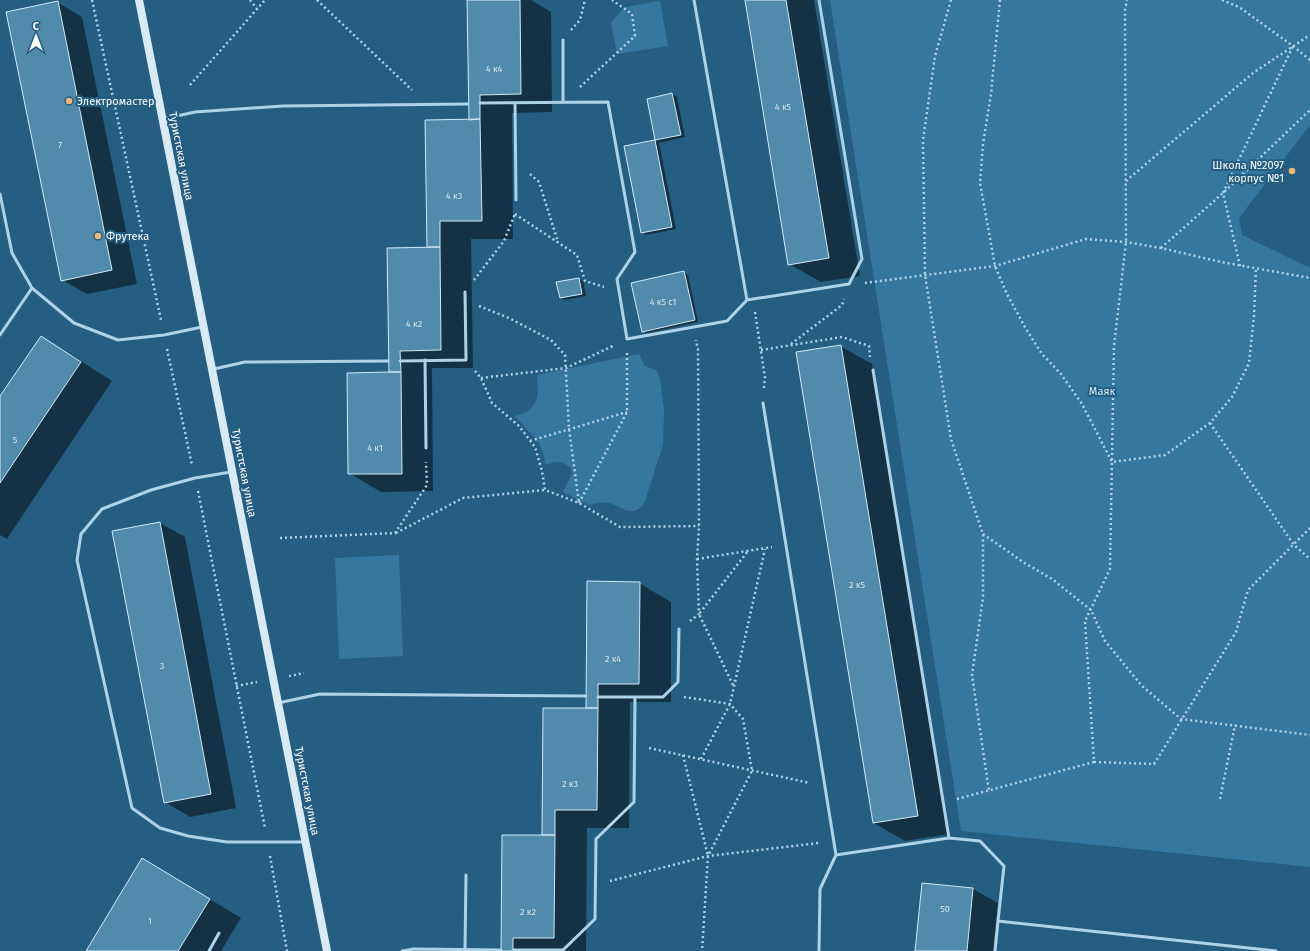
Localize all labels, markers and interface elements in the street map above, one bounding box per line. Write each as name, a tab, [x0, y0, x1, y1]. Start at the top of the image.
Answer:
north arrow	[16, 16, 56, 56]
text: С	[33, 20, 40, 33]
house number: 4 к4	[486, 64, 502, 74]
place label: Электромастер	[77, 95, 155, 108]
marker: Электромастер	[64, 96, 74, 106]
house number: 4 к5	[775, 102, 792, 112]
street label: Туристская улица	[166, 111, 196, 201]
house number: 7	[58, 140, 62, 150]
place label: Школа №2097 корпус №1	[1212, 159, 1284, 185]
marker: Школа №2097 корпус №1	[1287, 166, 1297, 176]
house number: 4 к3	[446, 191, 462, 201]
place label: Фрутека	[106, 230, 149, 243]
marker: Фрутека	[93, 231, 103, 241]
house number: 4 к5 с1	[650, 297, 676, 307]
house number: 4 к2	[406, 319, 422, 329]
park label: Маяк	[1089, 385, 1115, 398]
street label: Туристская улица	[229, 428, 259, 518]
house number: 5	[13, 435, 18, 445]
house number: 4 к1	[367, 443, 383, 453]
house number: 2 к5	[849, 580, 865, 590]
house number: 2 к4	[605, 654, 621, 664]
house number: 3	[160, 661, 164, 671]
street label: Туристская улица	[292, 746, 322, 836]
house number: 2 к3	[562, 779, 578, 789]
house number: 50	[940, 904, 950, 914]
house number: 2 к2	[520, 907, 536, 917]
house number: 1	[148, 916, 152, 926]

